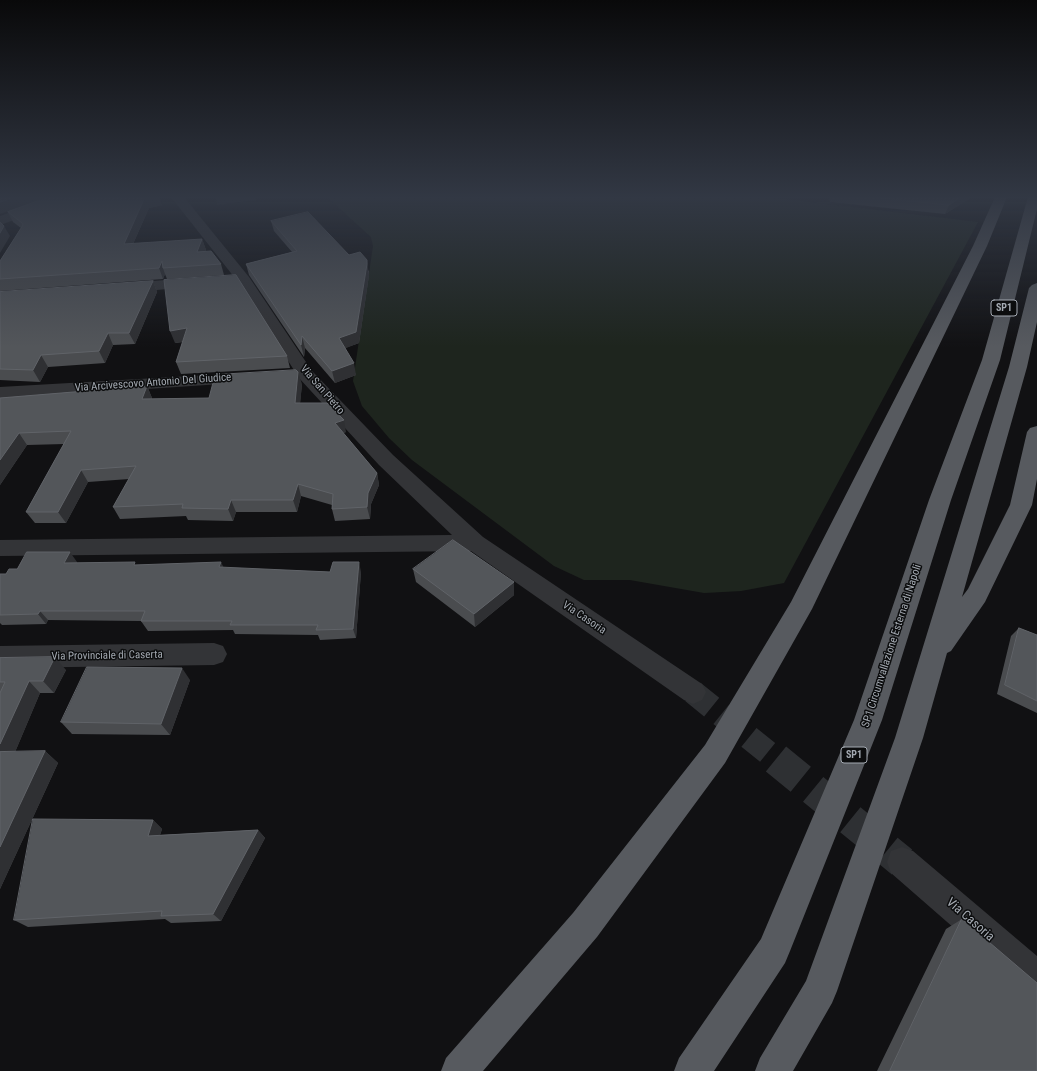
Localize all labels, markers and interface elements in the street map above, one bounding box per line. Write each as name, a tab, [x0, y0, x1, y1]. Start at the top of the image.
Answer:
road number: SP1	[991, 300, 1017, 316]
street label: Via San Pietro	[297, 363, 347, 417]
street label: Via Arcivescovo Antonio Del Giudice	[74, 371, 232, 395]
street label: SP1 Circumvallazione Esterna di Napoli	[859, 563, 925, 729]
street label: Via Casoria	[560, 599, 608, 637]
street label: Via Provinciale di Caserta	[51, 648, 163, 664]
road number: SP1	[841, 747, 867, 763]
street label: Via Casoria	[943, 895, 997, 945]

